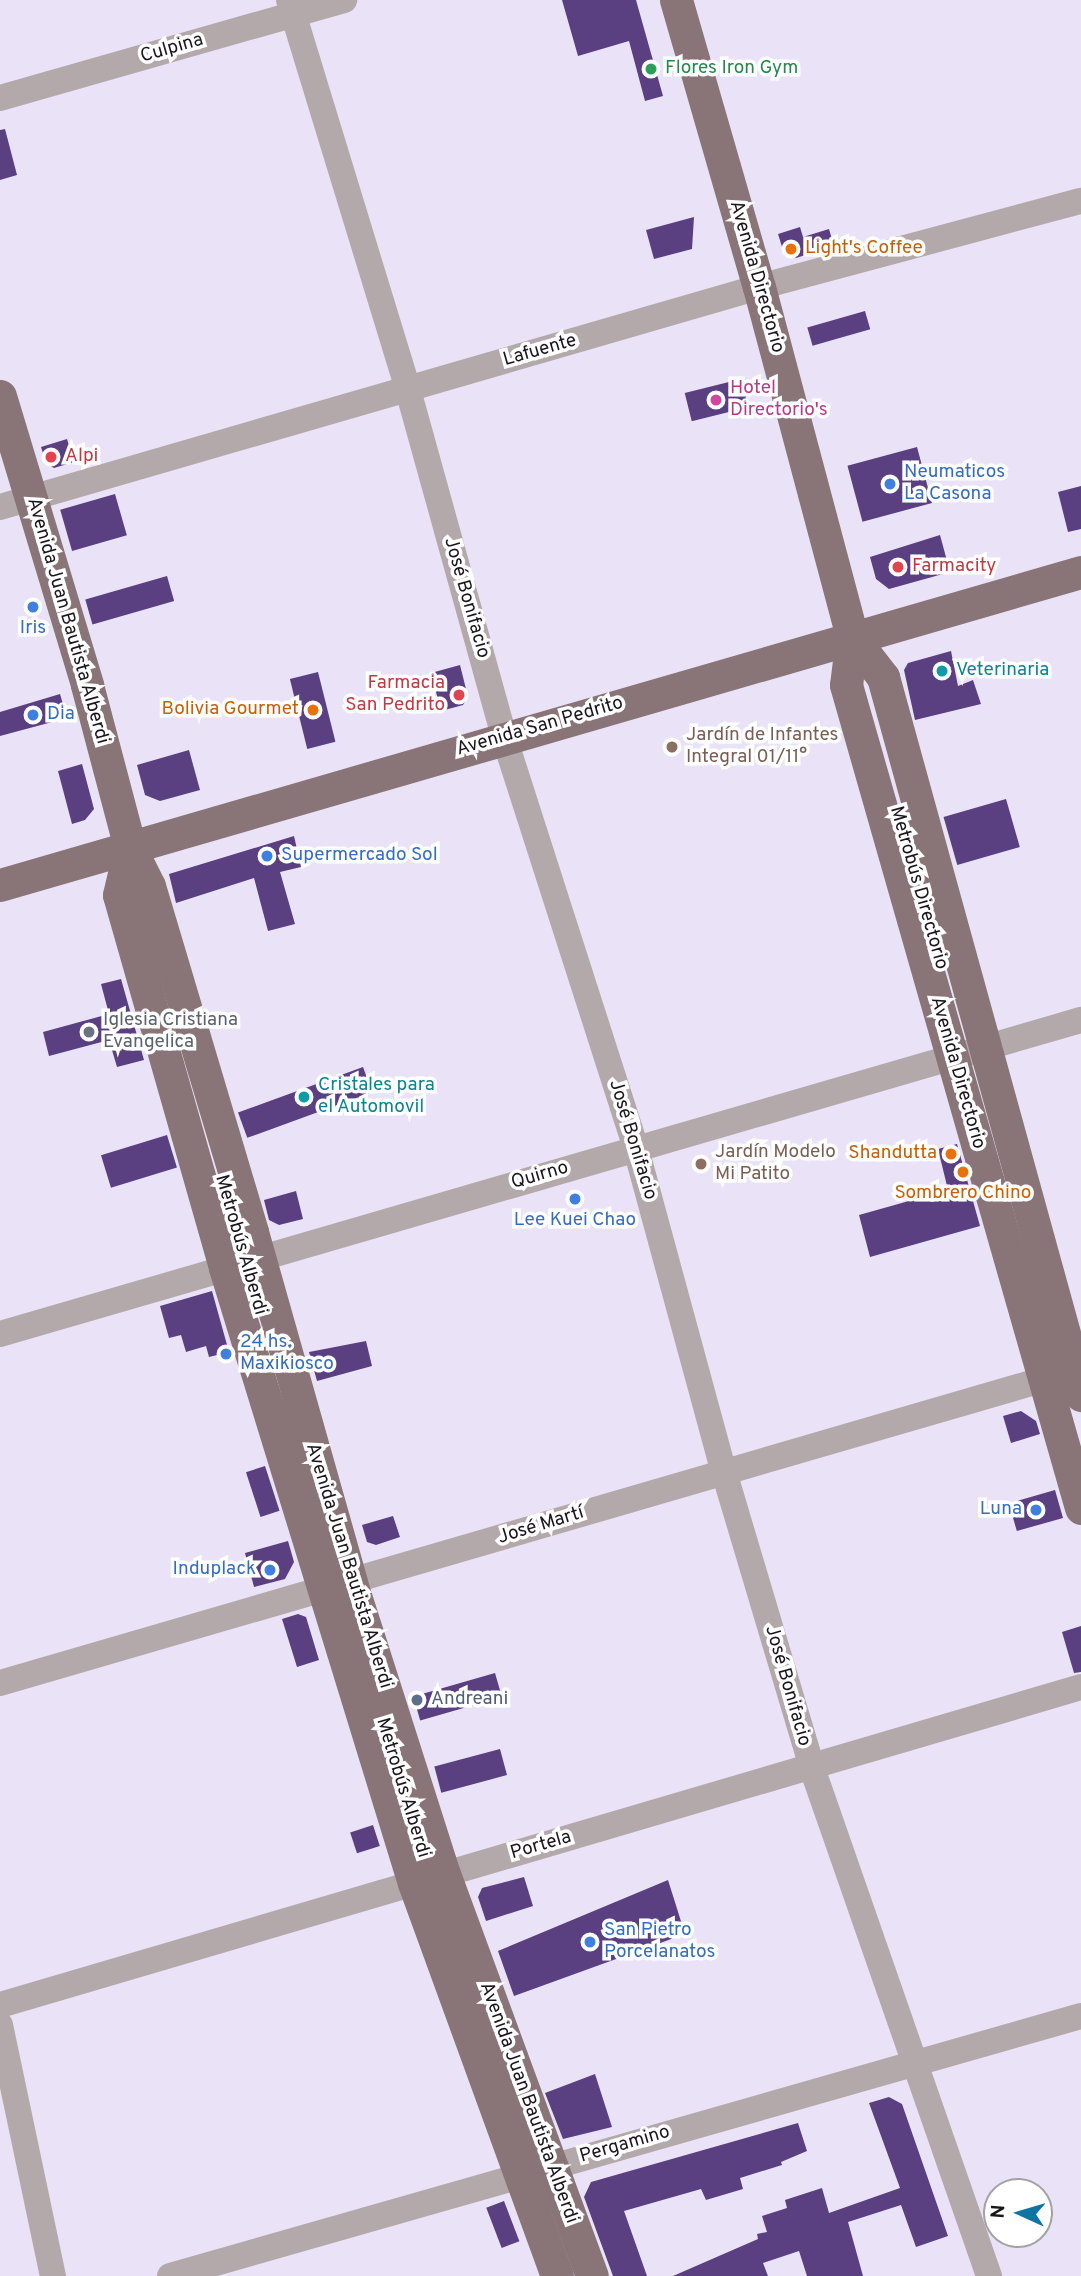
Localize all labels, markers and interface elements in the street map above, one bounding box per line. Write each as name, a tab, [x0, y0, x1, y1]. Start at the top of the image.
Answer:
street label: Culpina	[138, 29, 206, 69]
place label: Flores Iron Gym	[665, 58, 798, 80]
marker: Flores Iron Gym	[643, 61, 659, 77]
street label: Avenida Directorio	[723, 198, 789, 356]
place label: Light's Coffee	[805, 238, 923, 260]
marker: Light's Coffee	[783, 241, 799, 257]
street label: Lafuente	[501, 330, 579, 372]
place label: Hotel Directorio's	[730, 378, 828, 422]
marker: Hotel Directorio's	[708, 392, 724, 408]
place label: Alpi	[65, 446, 98, 468]
marker: Alpi	[43, 449, 59, 465]
place label: Neumaticos La Casona	[904, 462, 1005, 506]
marker: Neumaticos La Casona	[882, 476, 898, 492]
street label: Avenida Juan Bautista Alberdi	[21, 495, 113, 747]
street label: José Bonifacio	[438, 535, 494, 661]
place label: Farmacity	[912, 556, 996, 578]
marker: Farmacity	[890, 559, 906, 575]
marker: Iris	[25, 599, 41, 615]
place label: Iris	[20, 618, 46, 640]
place label: Veterinaria	[956, 660, 1049, 682]
marker: Veterinaria	[934, 663, 950, 679]
place label: Farmacia San Pedrito	[345, 673, 445, 717]
marker: Farmacia San Pedrito	[451, 687, 467, 703]
street label: Avenida San Pedrito	[454, 692, 626, 762]
place label: Bolivia Gourmet	[162, 699, 299, 721]
marker: Bolivia Gourmet	[305, 702, 321, 718]
place label: Dia	[47, 704, 75, 726]
marker: Dia	[25, 707, 41, 723]
place label: Jardín de Infantes Integral 01/11°	[686, 725, 838, 769]
marker: Jardín de Infantes Integral 01/11°	[664, 739, 680, 755]
street label: Metrobús Directorio	[884, 804, 952, 972]
place label: Supermercado Sol	[281, 845, 438, 867]
marker: Supermercado Sol	[259, 848, 275, 864]
street label: Avenida Directorio	[924, 994, 990, 1152]
place label: Iglesia Cristiana Evangelica	[103, 1010, 238, 1054]
marker: Iglesia Cristiana Evangelica	[81, 1024, 97, 1040]
place label: Cristales para el Automovil	[318, 1075, 435, 1119]
street label: José Bonifacio	[603, 1077, 661, 1203]
marker: Cristales para el Automovil	[296, 1089, 312, 1105]
place label: Jardín Modelo Mi Patito	[715, 1142, 836, 1186]
place label: Shandutta	[848, 1143, 937, 1165]
marker: Shandutta	[943, 1146, 959, 1162]
marker: Jardín Modelo Mi Patito	[693, 1156, 709, 1172]
street label: Quirno	[509, 1157, 571, 1195]
marker: Sombrero Chino	[955, 1164, 971, 1180]
street label: Metrobús Alberdi	[209, 1172, 271, 1318]
place label: Sombrero Chino	[895, 1183, 1031, 1205]
marker: Lee Kuei Chao	[567, 1191, 583, 1207]
place label: Lee Kuei Chao	[514, 1210, 636, 1232]
place label: 24 hs. Maxikiosco	[240, 1332, 334, 1376]
marker: 24 hs. Maxikiosco	[218, 1346, 234, 1362]
street label: Avenida Juan Bautista Alberdi	[300, 1440, 396, 1692]
place label: Luna	[980, 1499, 1022, 1521]
street label: José Martí	[495, 1502, 587, 1550]
marker: Luna	[1028, 1502, 1044, 1518]
place label: Induplack	[173, 1559, 256, 1581]
marker: Induplack	[262, 1562, 278, 1578]
street label: José Bonifacio	[759, 1623, 815, 1749]
place label: Andreani	[431, 1689, 508, 1711]
marker: Andreani	[409, 1692, 425, 1708]
street label: Metrobús Alberdi	[370, 1715, 434, 1861]
street label: Portela	[508, 1826, 574, 1866]
place label: San Pietro Porcelanatos	[604, 1920, 715, 1964]
marker: San Pietro Porcelanatos	[582, 1934, 598, 1950]
street label: Avenida Juan Bautista Alberdi	[473, 1979, 583, 2227]
street label: Pergamino	[577, 2121, 673, 2169]
north arrow	[983, 2178, 1053, 2248]
text: N	[987, 2204, 1011, 2219]

